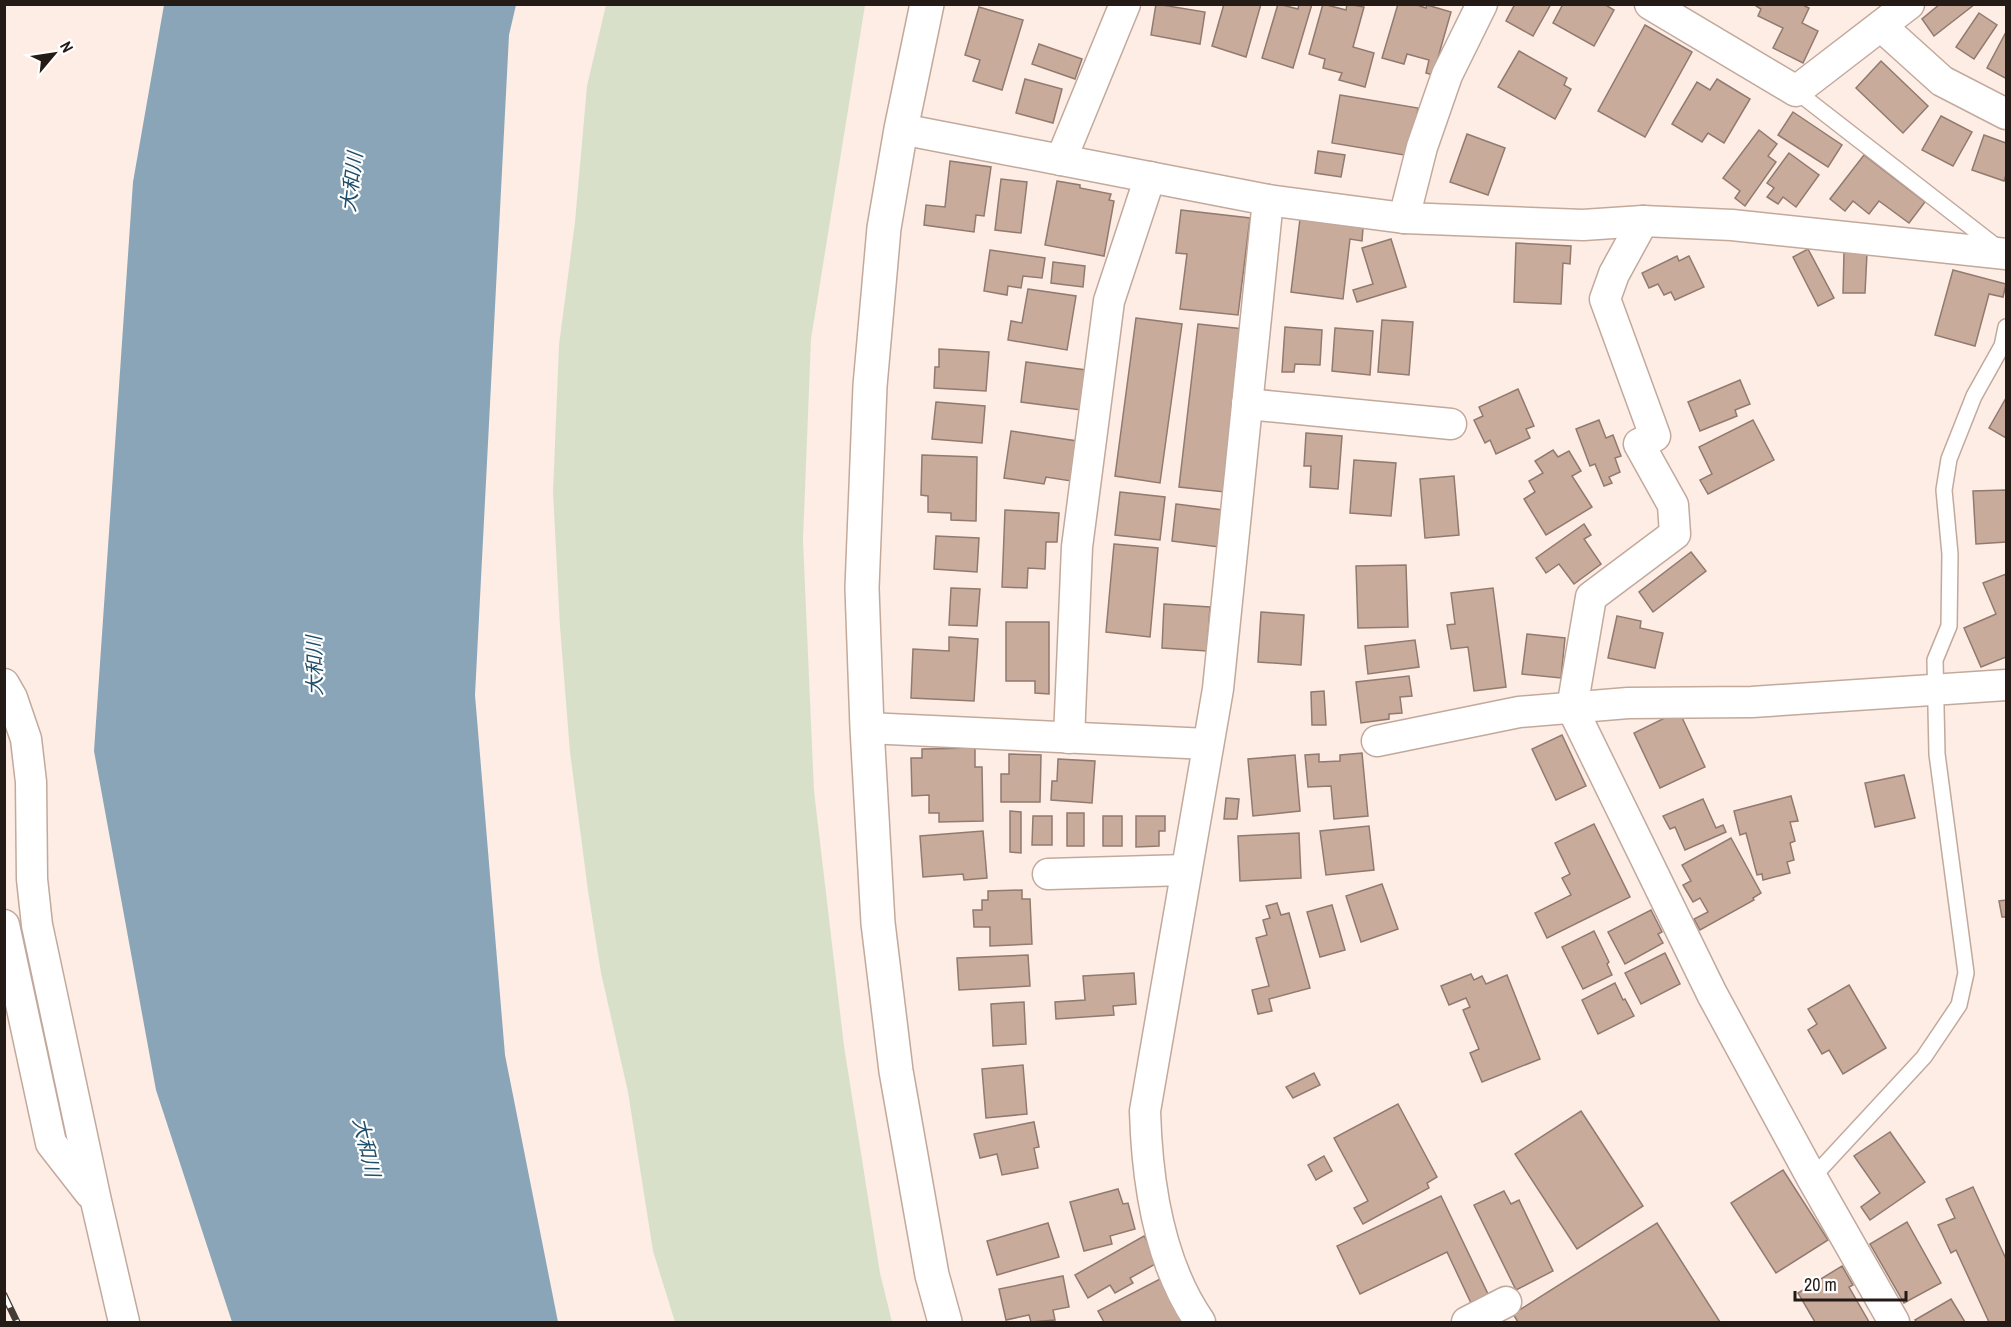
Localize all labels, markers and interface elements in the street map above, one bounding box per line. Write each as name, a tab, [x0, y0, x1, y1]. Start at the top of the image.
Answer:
north arrow	[24, 24, 84, 84]
text: N	[55, 37, 79, 56]
water label: 大和川	[334, 149, 368, 213]
water label: 大和川	[300, 634, 328, 696]
water label: 大和川	[347, 1115, 387, 1181]
scale bar	[1795, 1264, 1906, 1302]
text: 20 m	[1804, 1272, 1837, 1297]

